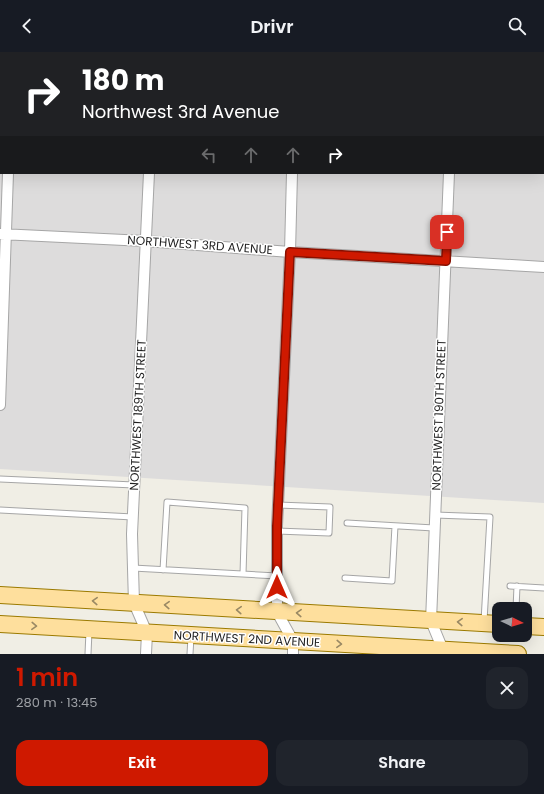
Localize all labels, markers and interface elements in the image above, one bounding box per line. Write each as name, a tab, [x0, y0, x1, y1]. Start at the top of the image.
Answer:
text: Drivr	[250, 14, 294, 39]
icon: back	[16, 15, 38, 37]
icon: search	[506, 15, 528, 37]
text: 180 m	[82, 61, 165, 100]
icon: right	[16, 68, 68, 120]
text: Northwest 3rd Avenue	[82, 99, 280, 124]
icon: left	[198, 144, 220, 166]
icon: ahead	[240, 144, 262, 166]
icon: ahead	[282, 144, 304, 166]
icon: right	[324, 144, 346, 166]
pin	[430, 215, 464, 249]
icon: arrive	[436, 221, 458, 243]
street label: NORTHWEST 3RD AVENUE	[127, 231, 273, 258]
street label: NORTHWEST 189TH STREET	[125, 339, 150, 491]
street label: NORTHWEST 190TH STREET	[427, 339, 450, 491]
position arrow	[256, 566, 298, 608]
one-way arrow	[92, 597, 98, 605]
one-way arrow	[164, 601, 170, 610]
north arrow	[492, 602, 532, 642]
map controls	[492, 602, 532, 642]
one-way arrow	[236, 605, 242, 614]
one-way arrow	[296, 609, 302, 618]
one-way arrow	[457, 618, 463, 627]
one-way arrow	[31, 622, 37, 630]
street label: NORTHWEST 2ND AVENUE	[173, 626, 321, 651]
one-way arrow	[336, 639, 342, 648]
text: 1 min	[16, 661, 78, 694]
button: close	[486, 667, 528, 709]
text: 280 m · 13:45	[16, 693, 97, 712]
button: Exit	[16, 740, 268, 786]
button: Share	[276, 740, 528, 786]

